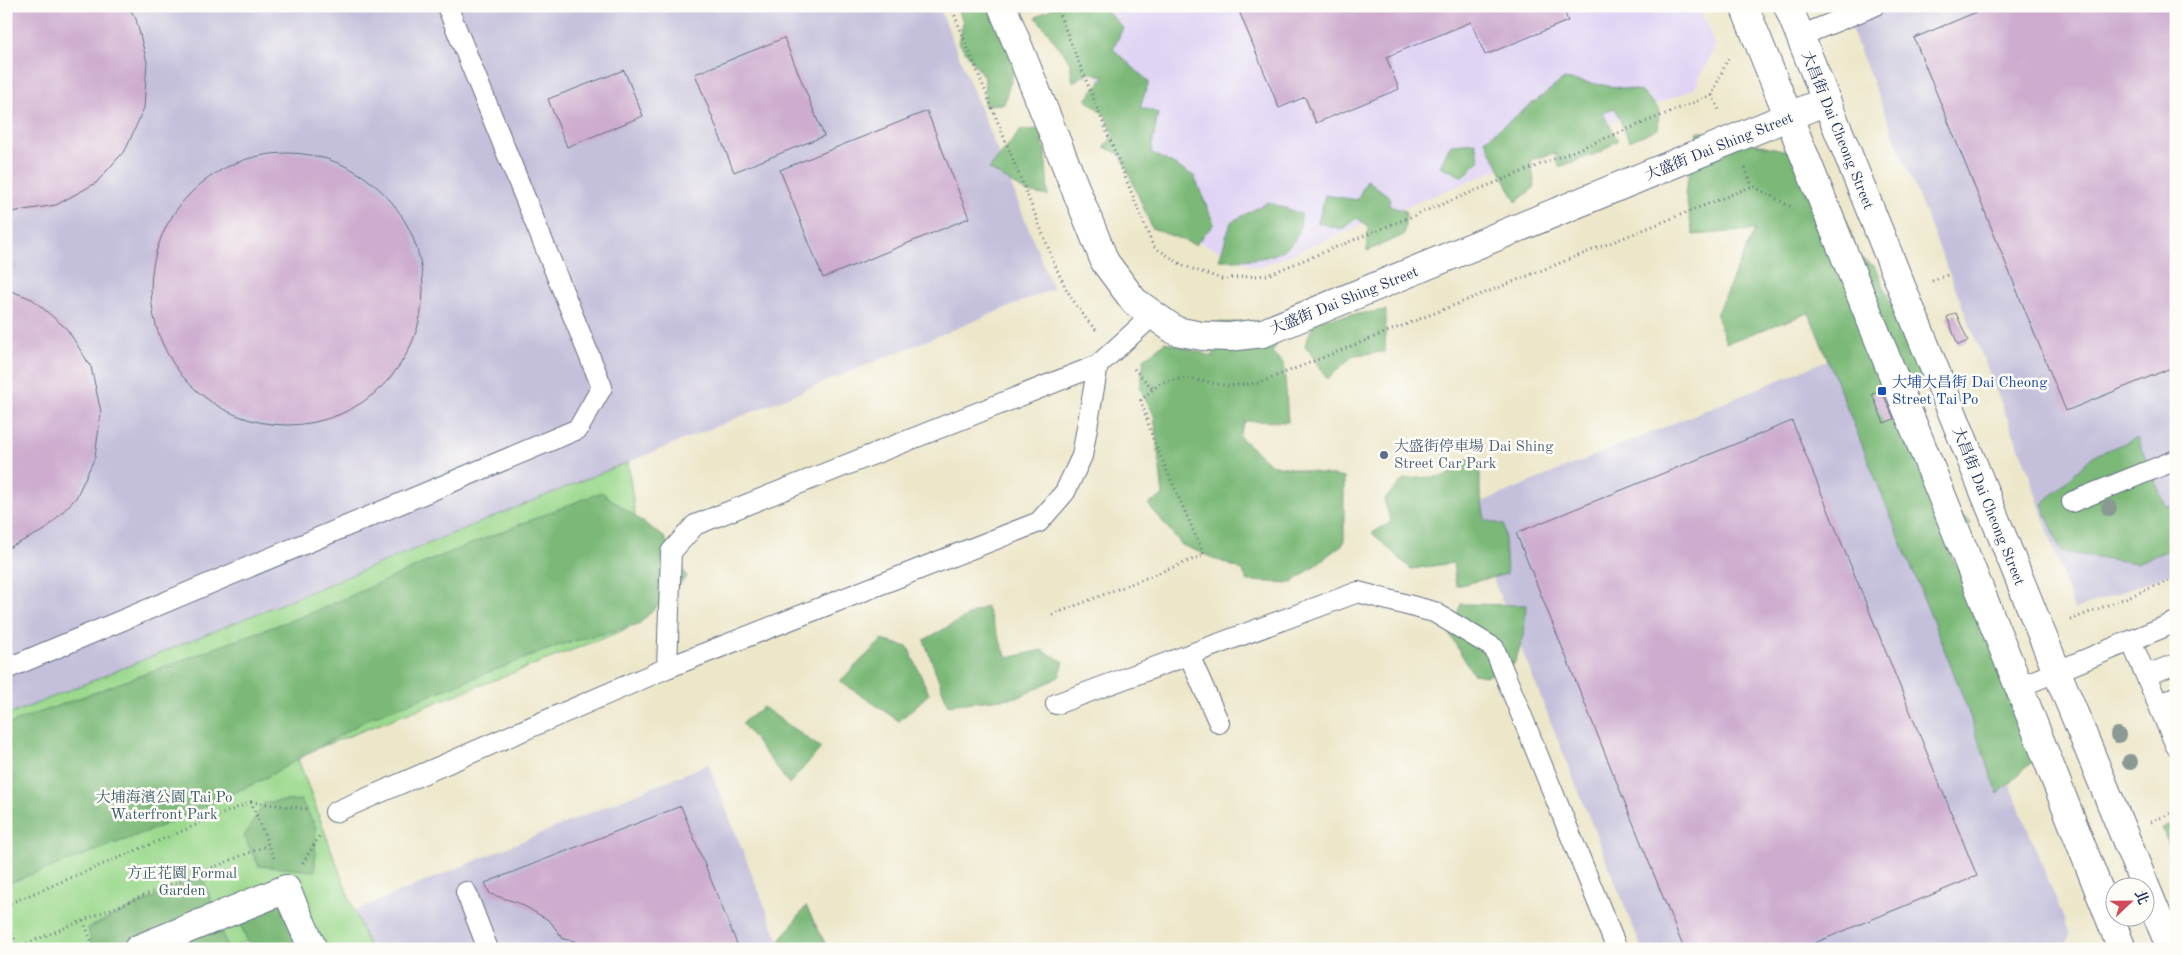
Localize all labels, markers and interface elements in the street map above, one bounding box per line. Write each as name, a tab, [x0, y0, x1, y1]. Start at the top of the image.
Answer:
street label: 大昌街 Dai Cheong Street	[1798, 49, 1877, 212]
street label: 大盛街 Dai Shing Street	[1643, 109, 1796, 184]
street label: 大盛街 Dai Shing Street	[1268, 263, 1421, 338]
place label: 大埔大昌街 Dai Cheong Street Tai Po	[1892, 374, 2047, 408]
marker: 大埔大昌街 Dai Cheong Street Tai Po	[1876, 385, 1888, 397]
street label: 大昌街 Dai Cheong Street	[1949, 425, 2028, 588]
place label: 大盛街停車場 Dai Shing Street Car Park	[1394, 438, 1553, 472]
marker: 大盛街停車場 Dai Shing Street Car Park	[1378, 449, 1390, 461]
park label: 大埔海濱公園 Tai Po Waterfront Park	[96, 789, 232, 823]
park label: 方正花園 Formal Garden	[127, 865, 237, 899]
north arrow	[2104, 878, 2154, 928]
text: 北	[2132, 888, 2151, 907]

